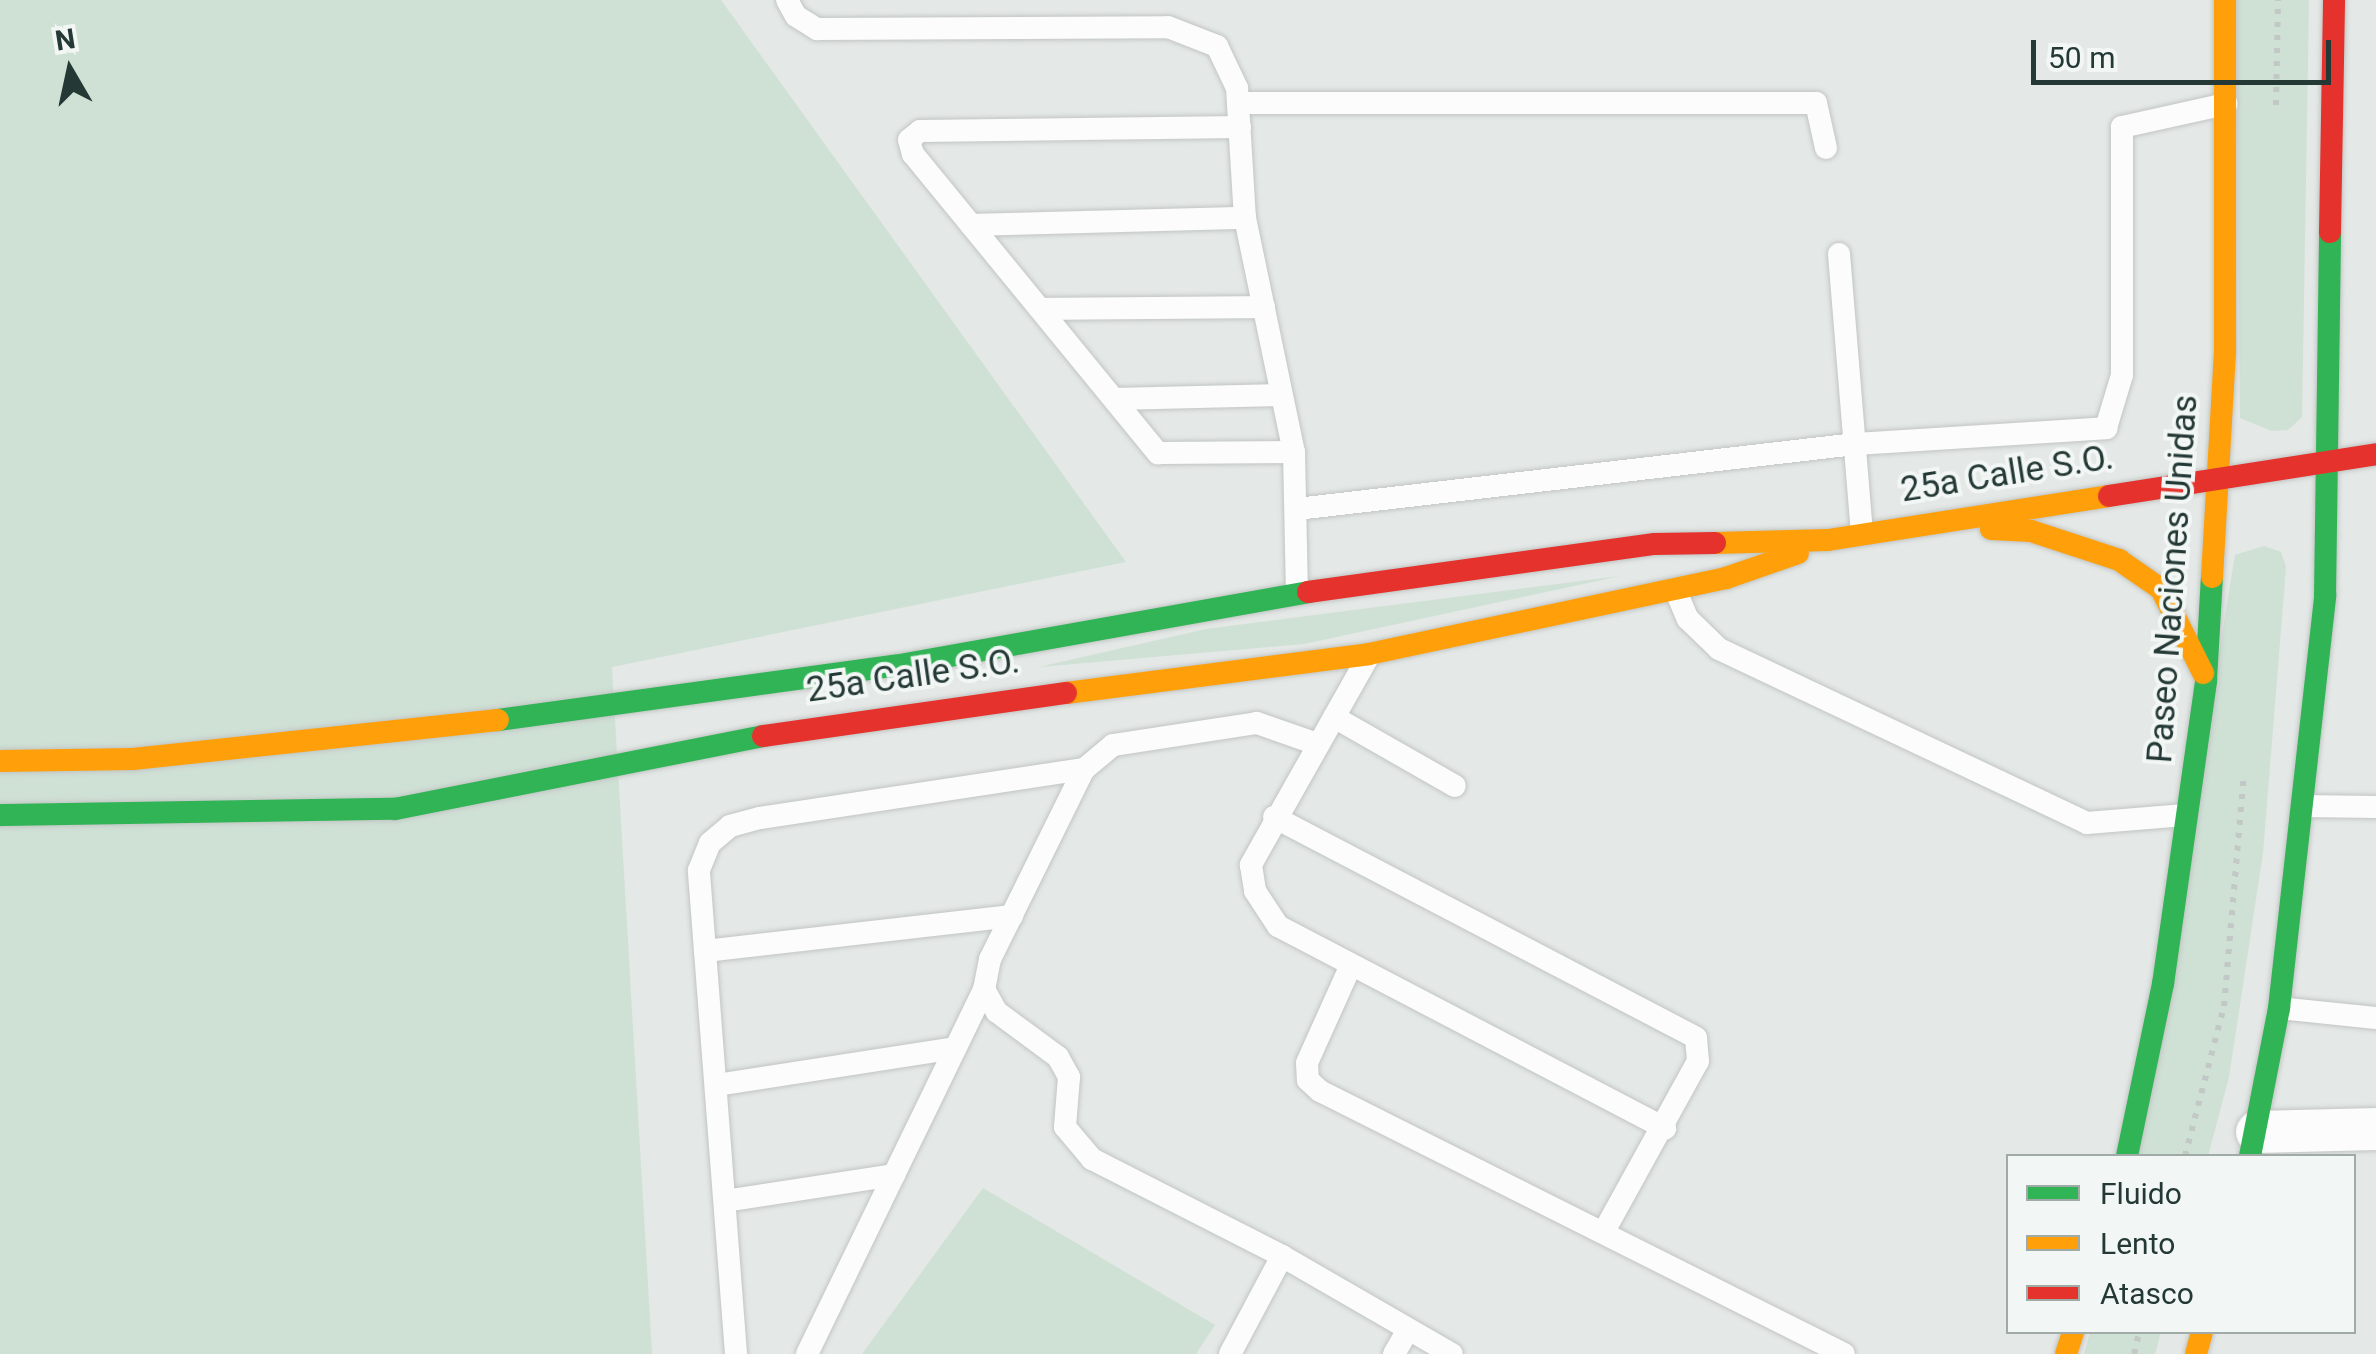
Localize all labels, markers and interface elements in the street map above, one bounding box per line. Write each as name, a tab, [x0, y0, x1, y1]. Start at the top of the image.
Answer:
north arrow	[20, 20, 120, 120]
scale bar	[2036, 20, 2336, 82]
text: N	[53, 22, 78, 58]
text: 50 m	[2048, 40, 2115, 75]
street label: Paseo Naciones Unidas	[2139, 393, 2207, 765]
street label: 25a Calle S.O.	[1898, 436, 2116, 512]
street label: 25a Calle S.O.	[804, 640, 1022, 712]
legend	[2006, 1154, 2356, 1334]
text: Fluido	[2100, 1176, 2182, 1211]
text: Lento	[2100, 1226, 2175, 1261]
text: Atasco	[2100, 1276, 2194, 1311]

